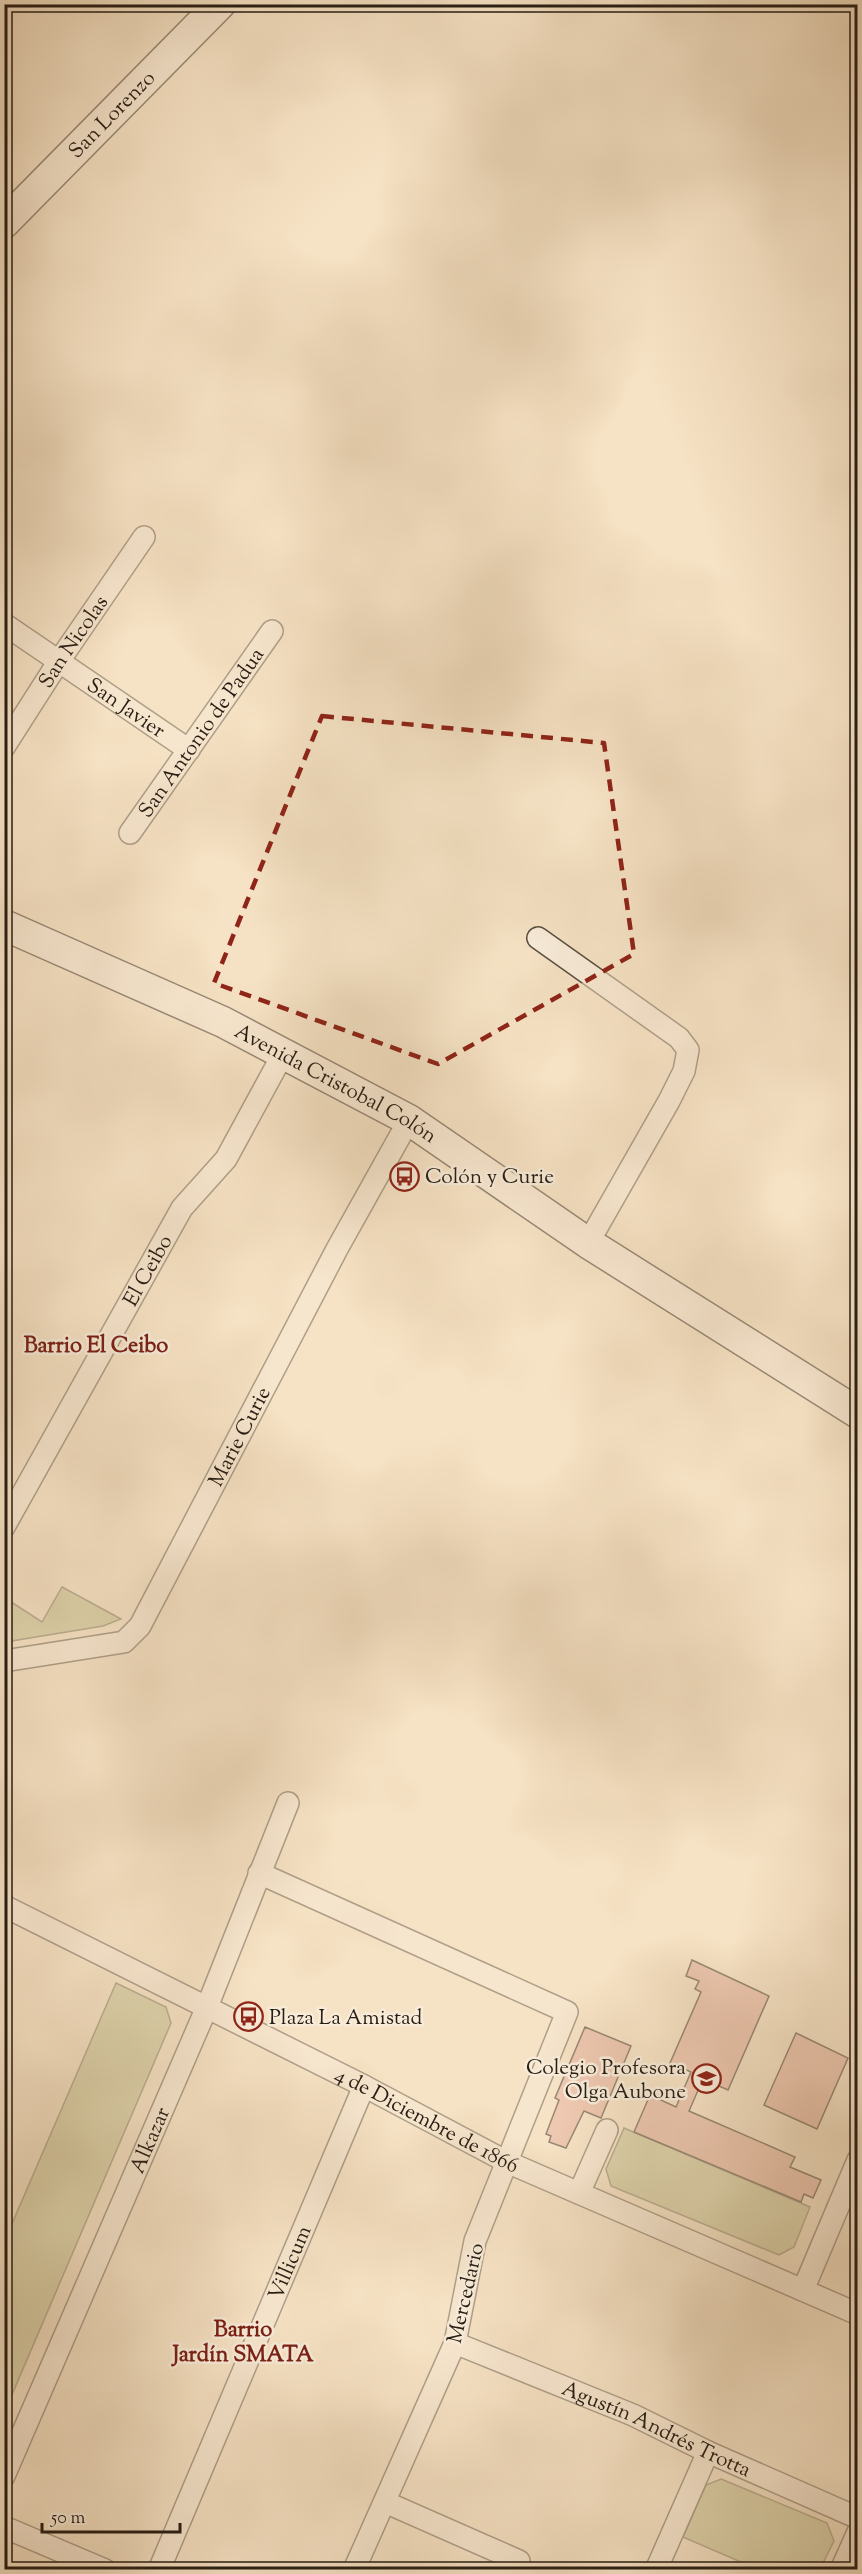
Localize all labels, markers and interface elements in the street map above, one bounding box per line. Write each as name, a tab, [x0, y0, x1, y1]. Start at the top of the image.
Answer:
street label: San Lorenzo	[63, 65, 163, 166]
street label: San Nicolas	[32, 590, 117, 695]
street label: San Antonio de Padua	[132, 642, 273, 825]
street label: San Javier	[80, 671, 171, 747]
street label: Avenida Cristobal Colón	[229, 1018, 442, 1152]
bus stop icon: Colón y Curie	[388, 1160, 420, 1192]
place label: Colón y Curie	[425, 1163, 554, 1193]
street label: El Ceibo	[117, 1230, 181, 1313]
district label: Barrio El Ceibo	[24, 1331, 168, 1363]
street label: Marie Curie	[202, 1382, 279, 1493]
bus stop icon: Plaza La Amistad	[232, 2001, 264, 2033]
place label: Plaza La Amistad	[269, 2004, 422, 2034]
place label: Colegio Profesora Olga Aubone	[526, 2054, 686, 2108]
street label: 4 de Diciembre de 1866	[329, 2061, 523, 2182]
school or university icon: Colegio Profesora Olga Aubone	[691, 2063, 723, 2095]
street label: Alkazar	[124, 2103, 179, 2179]
street label: Villicum	[262, 2221, 320, 2305]
street label: Mercedario	[441, 2240, 493, 2347]
district label: Barrio Jardín SMATA	[170, 2315, 314, 2372]
street label: Agustín Andrés Trotta	[557, 2375, 755, 2486]
scale bar	[42, 2496, 180, 2534]
text: 50 m	[50, 2506, 86, 2532]

